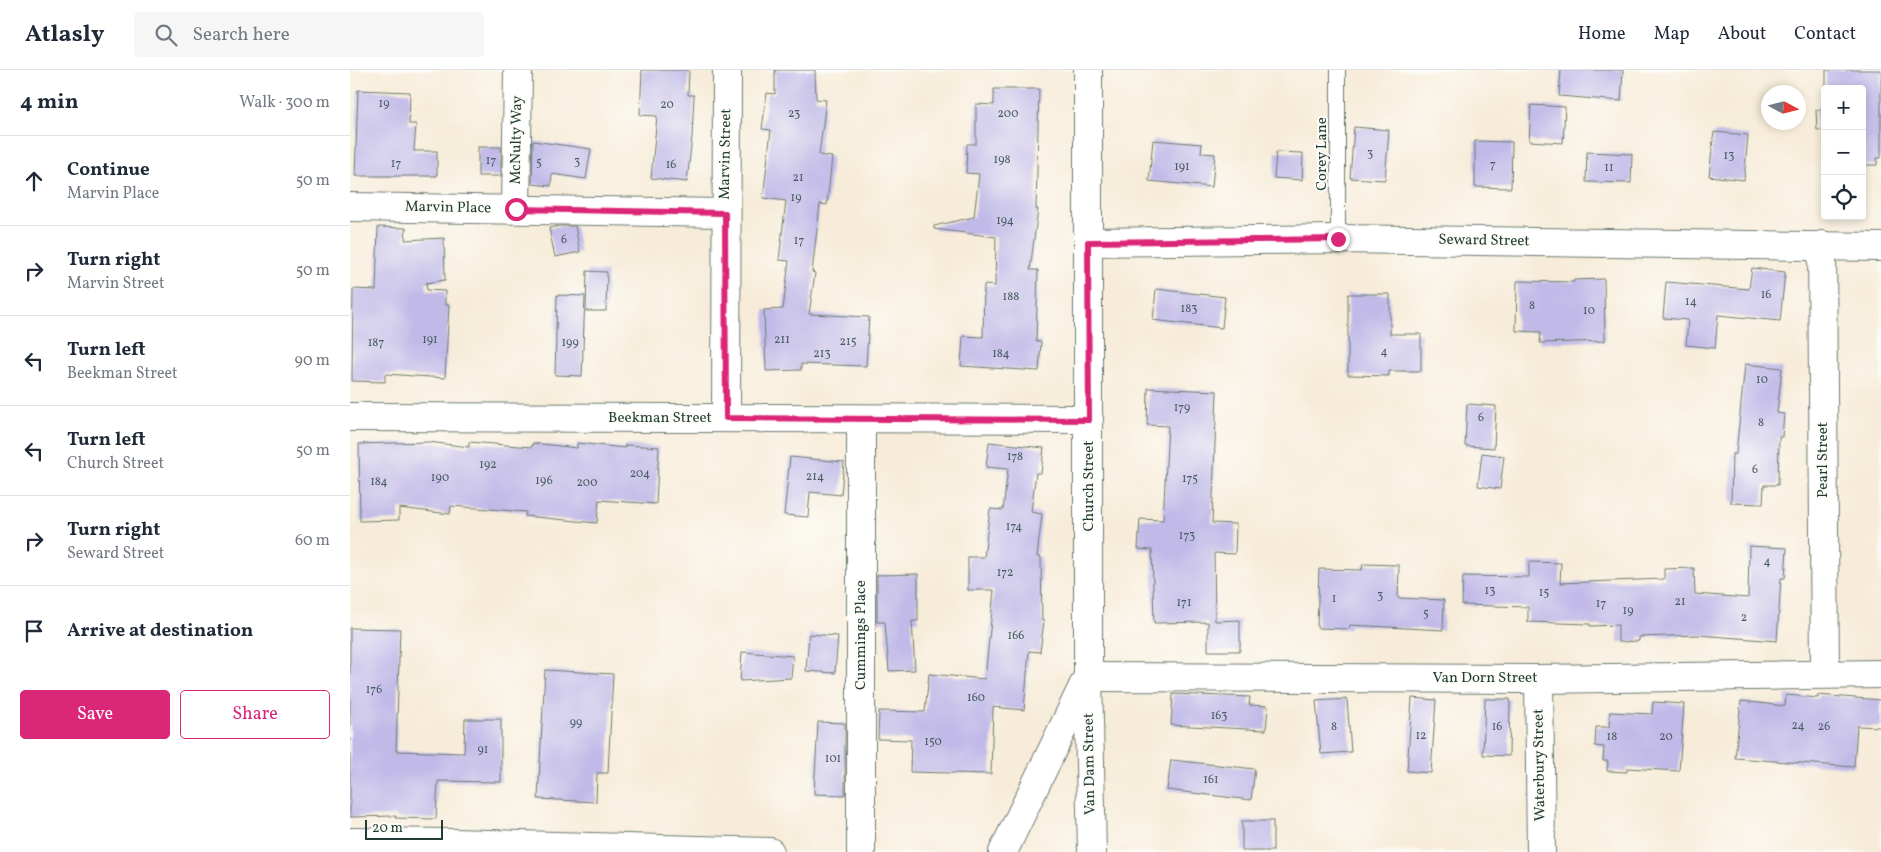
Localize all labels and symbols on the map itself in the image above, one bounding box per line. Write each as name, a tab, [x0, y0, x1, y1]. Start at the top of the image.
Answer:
north arrow	[1761, 85, 1806, 130]
street label: McNulty Way	[506, 95, 528, 185]
house number: 19	[379, 96, 389, 112]
house number: 20	[660, 97, 674, 113]
house number: 23	[788, 106, 800, 122]
house number: 200	[998, 106, 1019, 122]
street label: Marvin Street	[715, 108, 737, 200]
street label: Corey Lane	[1312, 117, 1333, 191]
house number: 3	[1367, 146, 1373, 162]
house number: 13	[1724, 148, 1734, 164]
house number: 198	[994, 152, 1010, 168]
house number: 17	[486, 153, 496, 169]
house number: 3	[574, 154, 580, 170]
house number: 5	[536, 155, 542, 171]
house number: 17	[391, 156, 401, 172]
house number: 16	[666, 157, 676, 173]
house number: 7	[1490, 157, 1496, 173]
house number: 191	[1174, 159, 1190, 175]
house number: 11	[1604, 160, 1614, 176]
house number: 21	[792, 170, 804, 186]
house number: 19	[791, 190, 801, 206]
street label: Marvin Place	[405, 197, 491, 219]
route start	[505, 198, 528, 221]
house number: 194	[996, 213, 1014, 229]
route end	[1327, 228, 1350, 251]
street label: Seward Street	[1438, 230, 1530, 252]
house number: 6	[561, 232, 567, 248]
house number: 17	[794, 233, 804, 249]
house number: 16	[1761, 287, 1771, 303]
house number: 188	[1003, 289, 1019, 305]
house number: 14	[1685, 294, 1697, 310]
house number: 8	[1529, 298, 1535, 314]
house number: 183	[1181, 301, 1197, 317]
house number: 10	[1583, 303, 1595, 319]
house number: 191	[422, 332, 438, 348]
house number: 211	[774, 332, 790, 348]
house number: 215	[840, 334, 857, 350]
house number: 187	[368, 335, 384, 351]
house number: 199	[561, 335, 579, 351]
house number: 4	[1380, 344, 1388, 360]
house number: 213	[813, 346, 831, 362]
house number: 184	[992, 346, 1010, 362]
house number: 10	[1756, 372, 1768, 388]
house number: 179	[1174, 400, 1190, 416]
street label: Beekman Street	[608, 408, 712, 429]
house number: 6	[1478, 410, 1484, 426]
house number: 8	[1758, 415, 1764, 431]
street label: Pearl Street	[1813, 422, 1834, 498]
street label: Church Street	[1079, 440, 1100, 532]
house number: 178	[1007, 449, 1023, 465]
house number: 192	[479, 457, 497, 473]
house number: 6	[1752, 462, 1758, 478]
house number: 204	[630, 466, 650, 482]
house number: 214	[806, 469, 824, 485]
house number: 190	[431, 470, 449, 486]
house number: 175	[1182, 471, 1198, 487]
house number: 196	[535, 473, 553, 489]
house number: 184	[370, 474, 388, 490]
house number: 200	[577, 475, 598, 491]
house number: 174	[1006, 519, 1022, 535]
house number: 173	[1179, 528, 1195, 544]
house number: 4	[1763, 554, 1771, 570]
house number: 172	[997, 565, 1013, 581]
street label: Cummings Place	[851, 580, 872, 690]
house number: 13	[1485, 583, 1495, 599]
house number: 15	[1539, 585, 1549, 601]
house number: 3	[1377, 588, 1383, 604]
house number: 1	[1332, 591, 1336, 607]
house number: 21	[1674, 594, 1686, 610]
house number: 171	[1176, 595, 1192, 611]
house number: 17	[1596, 596, 1606, 612]
house number: 19	[1623, 603, 1633, 619]
house number: 5	[1423, 606, 1429, 622]
house number: 2	[1741, 610, 1747, 626]
house number: 166	[1008, 628, 1024, 644]
street label: Van Dorn Street	[1433, 668, 1537, 689]
house number: 176	[366, 682, 382, 698]
house number: 160	[967, 690, 985, 706]
house number: 163	[1211, 708, 1227, 724]
street label: Waterbury Street	[1529, 708, 1551, 822]
street label: Van Dam Street	[1079, 713, 1101, 815]
house number: 99	[570, 715, 582, 731]
house number: 24	[1791, 718, 1805, 734]
house number: 8	[1331, 719, 1337, 735]
house number: 16	[1492, 719, 1502, 735]
house number: 26	[1818, 719, 1830, 735]
house number: 12	[1415, 728, 1427, 744]
house number: 18	[1607, 729, 1617, 745]
house number: 20	[1659, 729, 1673, 745]
house number: 150	[924, 734, 942, 750]
house number: 91	[478, 742, 488, 758]
house number: 101	[825, 751, 841, 767]
house number: 161	[1203, 772, 1219, 788]
scale bar	[365, 817, 442, 840]

